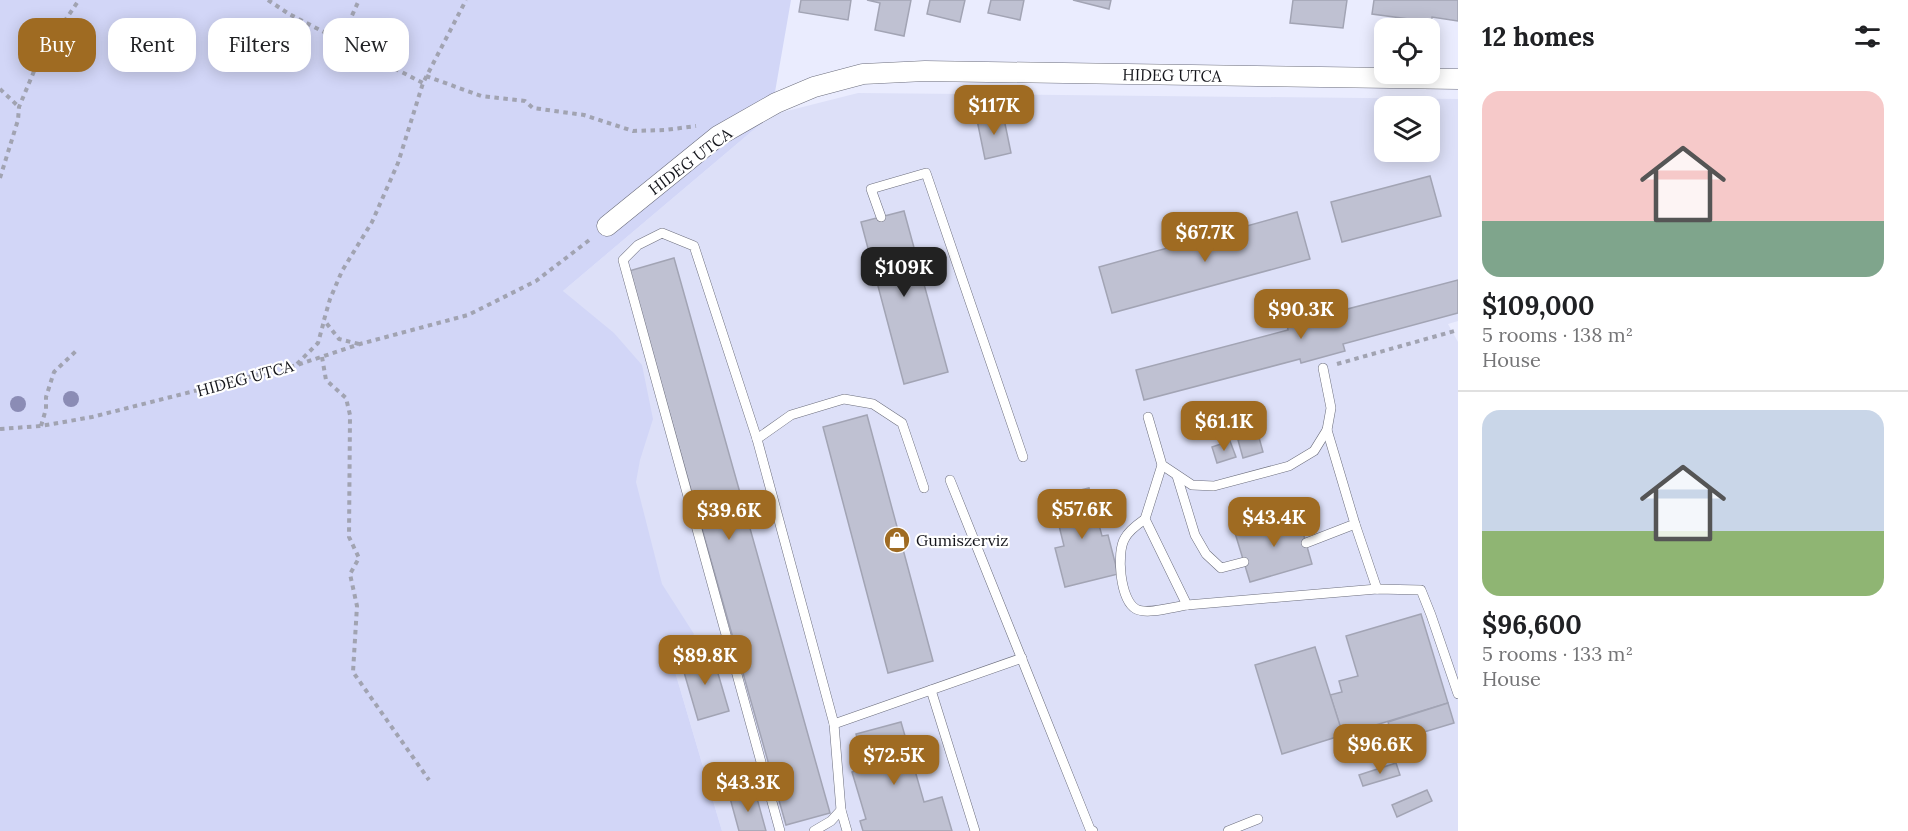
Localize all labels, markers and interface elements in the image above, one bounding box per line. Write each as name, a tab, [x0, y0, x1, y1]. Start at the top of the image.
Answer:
chip: Buy	[18, 18, 96, 72]
chip: Rent	[108, 18, 196, 72]
chip: Filters	[208, 18, 311, 72]
chip: New	[323, 18, 409, 72]
map controls	[1374, 18, 1440, 162]
button: locate	[1374, 18, 1440, 84]
text: 12 homes	[1482, 20, 1595, 53]
icon: filters	[1851, 20, 1884, 53]
street label: HIDEG UTCA	[1122, 64, 1223, 86]
pin: $117K	[952, 85, 1036, 136]
text: $117K	[968, 92, 1020, 117]
button: layers	[1374, 96, 1440, 162]
street label: HIDEG UTCA	[644, 123, 736, 199]
icon: home	[1629, 130, 1737, 238]
pin: $67.7K	[1156, 212, 1254, 263]
text: $67.7K	[1175, 219, 1235, 244]
pin: $109K	[862, 247, 946, 298]
text: $109K	[875, 254, 933, 279]
pin: $90.3K	[1252, 289, 1350, 340]
text: $109,000	[1482, 289, 1595, 322]
text: $90.3K	[1268, 296, 1334, 321]
text: 5 rooms · 138 m²	[1482, 322, 1633, 347]
text: House	[1482, 347, 1541, 372]
street label: HIDEG UTCA	[194, 355, 296, 401]
pin: $61.1K	[1175, 401, 1273, 452]
text: $61.1K	[1195, 408, 1253, 433]
icon: home	[1629, 449, 1737, 557]
pin: $57.6K	[1033, 489, 1131, 540]
pin: $39.6K	[680, 490, 778, 541]
text: $57.6K	[1051, 496, 1113, 521]
text: $39.6K	[697, 497, 761, 522]
pin: $43.4K	[1225, 497, 1323, 548]
text: $43.4K	[1242, 504, 1306, 529]
shop icon: Gumiszerviz	[882, 525, 912, 555]
place label: Gumiszerviz	[916, 530, 1008, 550]
text: $96,600	[1482, 608, 1582, 641]
pin: $89.8K	[656, 635, 754, 686]
text: 5 rooms · 133 m²	[1482, 641, 1633, 666]
text: $89.8K	[673, 642, 737, 667]
text: House	[1482, 666, 1541, 691]
pin: $96.6K	[1331, 724, 1429, 775]
text: $96.6K	[1347, 731, 1413, 756]
pin: $72.5K	[845, 735, 943, 786]
text: $72.5K	[863, 742, 925, 767]
pin: $43.3K	[699, 762, 797, 813]
text: $43.3K	[716, 769, 780, 794]

